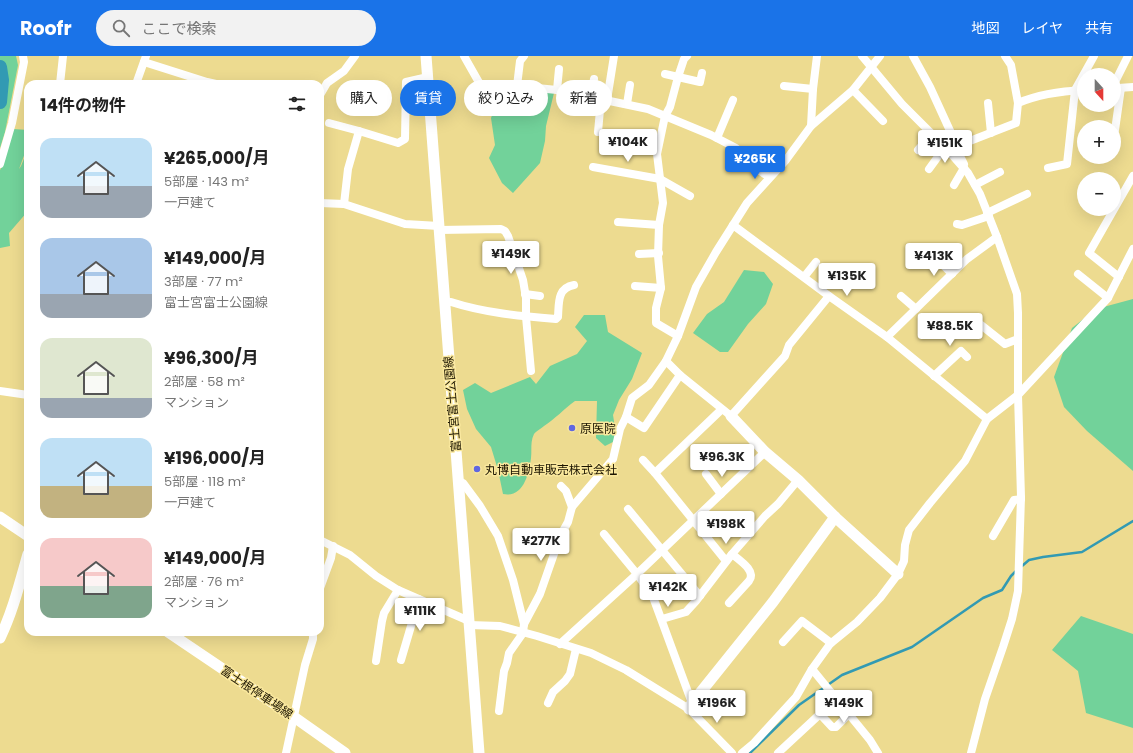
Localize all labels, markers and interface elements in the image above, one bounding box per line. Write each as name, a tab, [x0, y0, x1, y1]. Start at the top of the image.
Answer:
search box	[96, 10, 376, 46]
text: Roofr	[20, 15, 72, 42]
icon: search	[110, 17, 132, 39]
text: ここで検索	[142, 18, 217, 39]
text: 地図	[971, 18, 999, 38]
text: レイヤ	[1021, 18, 1063, 38]
text: 共有	[1085, 18, 1113, 38]
north arrow	[1077, 68, 1121, 112]
map controls	[1077, 68, 1121, 216]
chip: 購入	[336, 80, 392, 116]
chip: 賃貸	[400, 80, 456, 116]
chip: 絞り込み	[464, 80, 548, 116]
chip: 新着	[556, 80, 612, 116]
text: 14件の物件	[40, 93, 126, 117]
icon: filters	[286, 93, 308, 115]
button: +	[1077, 120, 1121, 164]
pin: ¥104K	[600, 129, 656, 163]
pin: ¥151K	[917, 130, 973, 164]
text: ¥104K	[608, 132, 648, 151]
text: ¥151K	[927, 133, 963, 152]
text: ¥265,000/月	[164, 146, 270, 170]
pin: ¥265K	[727, 146, 783, 180]
text: ¥265K	[734, 149, 776, 168]
icon: home	[72, 154, 120, 202]
text: 5部屋 · 143 m²	[164, 172, 249, 191]
button: −	[1077, 172, 1121, 216]
text: 一戸建て	[164, 193, 216, 212]
pin: ¥149K	[483, 241, 539, 275]
pin: ¥413K	[906, 243, 962, 277]
text: ¥149K	[491, 244, 531, 263]
text: ¥149,000/月	[164, 246, 267, 270]
text: ¥413K	[914, 246, 954, 265]
icon: home	[72, 254, 120, 302]
pin: ¥135K	[819, 263, 875, 297]
text: ¥135K	[828, 266, 867, 285]
text: 3部屋 · 77 m²	[164, 272, 243, 291]
text: 富士宮富士公園線	[164, 293, 268, 312]
pin: ¥88.5K	[917, 313, 983, 347]
text: ¥88.5K	[927, 316, 973, 335]
text: ¥96,300/月	[164, 346, 259, 370]
icon: home	[72, 354, 120, 402]
street label: 富士宮富士公園線	[439, 355, 465, 453]
text: 2部屋 · 58 m²	[164, 372, 245, 391]
text: マンション	[164, 393, 229, 412]
place label: 原医院	[580, 420, 616, 437]
marker: 原医院	[567, 423, 577, 433]
pin: ¥96.3K	[689, 444, 755, 478]
text: ¥196,000/月	[164, 446, 266, 470]
text: ¥96.3K	[699, 447, 745, 466]
icon: home	[72, 454, 120, 502]
place label: 丸博自動車販売株式会社	[485, 461, 617, 478]
marker: 丸博自動車販売株式会社	[472, 464, 482, 474]
text: 5部屋 · 118 m²	[164, 472, 246, 491]
text: 一戸建て	[164, 493, 216, 512]
pin: ¥198K	[698, 511, 754, 545]
text: ¥198K	[706, 514, 746, 533]
pin: ¥277K	[513, 528, 569, 562]
text: ¥277K	[521, 531, 561, 550]
text: ¥149,000/月	[164, 546, 267, 570]
icon: home	[72, 554, 120, 602]
text: 2部屋 · 76 m²	[164, 572, 244, 591]
pin: ¥142K	[640, 574, 696, 608]
text: ¥142K	[649, 577, 687, 596]
text: マンション	[164, 593, 229, 612]
pin: ¥111K	[392, 598, 448, 632]
text: ¥111K	[404, 601, 436, 620]
street label: 富士根停車場線	[217, 661, 297, 723]
pin: ¥196K	[689, 690, 745, 724]
pin: ¥149K	[816, 690, 872, 724]
text: ¥196K	[698, 693, 736, 712]
text: ¥149K	[824, 693, 864, 712]

